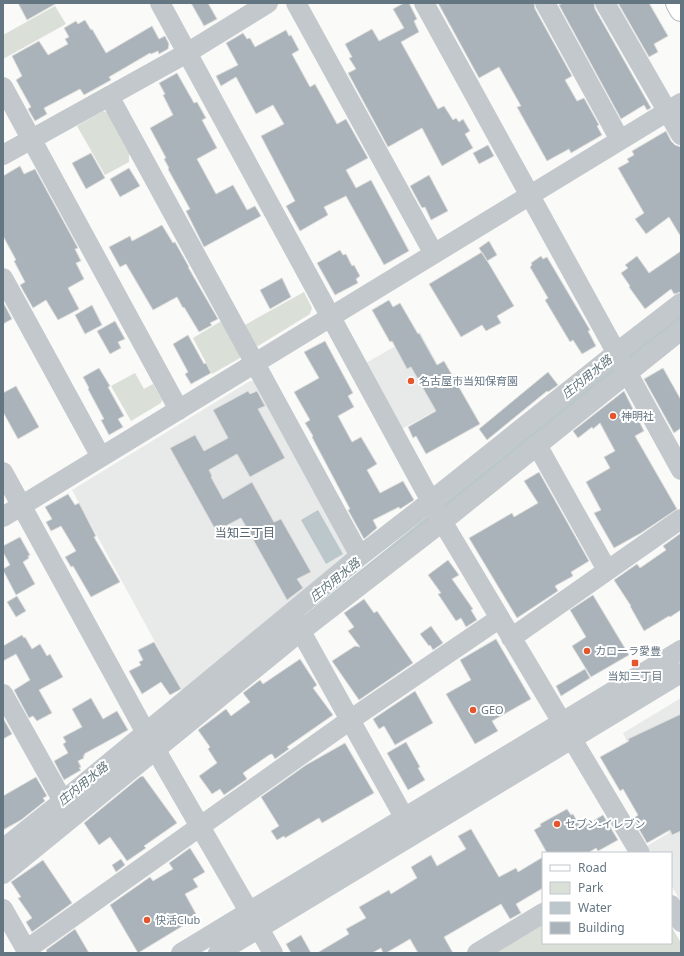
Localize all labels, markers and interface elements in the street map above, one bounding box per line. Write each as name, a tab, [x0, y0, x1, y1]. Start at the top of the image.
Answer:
water label: 庄内用水路	[558, 351, 616, 402]
place label: 名古屋市当知保育園	[419, 373, 518, 388]
marker: 名古屋市当知保育園	[406, 376, 416, 386]
place label: 神明社	[621, 408, 654, 423]
marker: 神明社	[608, 411, 618, 421]
district label: 当知三丁目	[215, 524, 275, 541]
water label: 庄内用水路	[306, 554, 364, 605]
place label: カローラ愛豊	[595, 643, 661, 658]
marker: カローラ愛豊	[582, 646, 592, 656]
marker: 当知三丁目	[630, 658, 640, 668]
place label: 当知三丁目	[608, 668, 663, 683]
place label: GEO	[481, 702, 504, 717]
marker: GEO	[468, 705, 478, 715]
water label: 庄内用水路	[54, 758, 112, 809]
place label: セブン-イレブン	[565, 816, 646, 831]
marker: セブン-イレブン	[552, 819, 562, 829]
legend	[542, 852, 672, 944]
text: Road	[578, 859, 607, 876]
text: Park	[578, 879, 604, 896]
text: Water	[578, 899, 612, 916]
place label: 快活Club	[155, 912, 201, 927]
marker: 快活Club	[142, 915, 152, 925]
text: Building	[578, 919, 625, 936]

